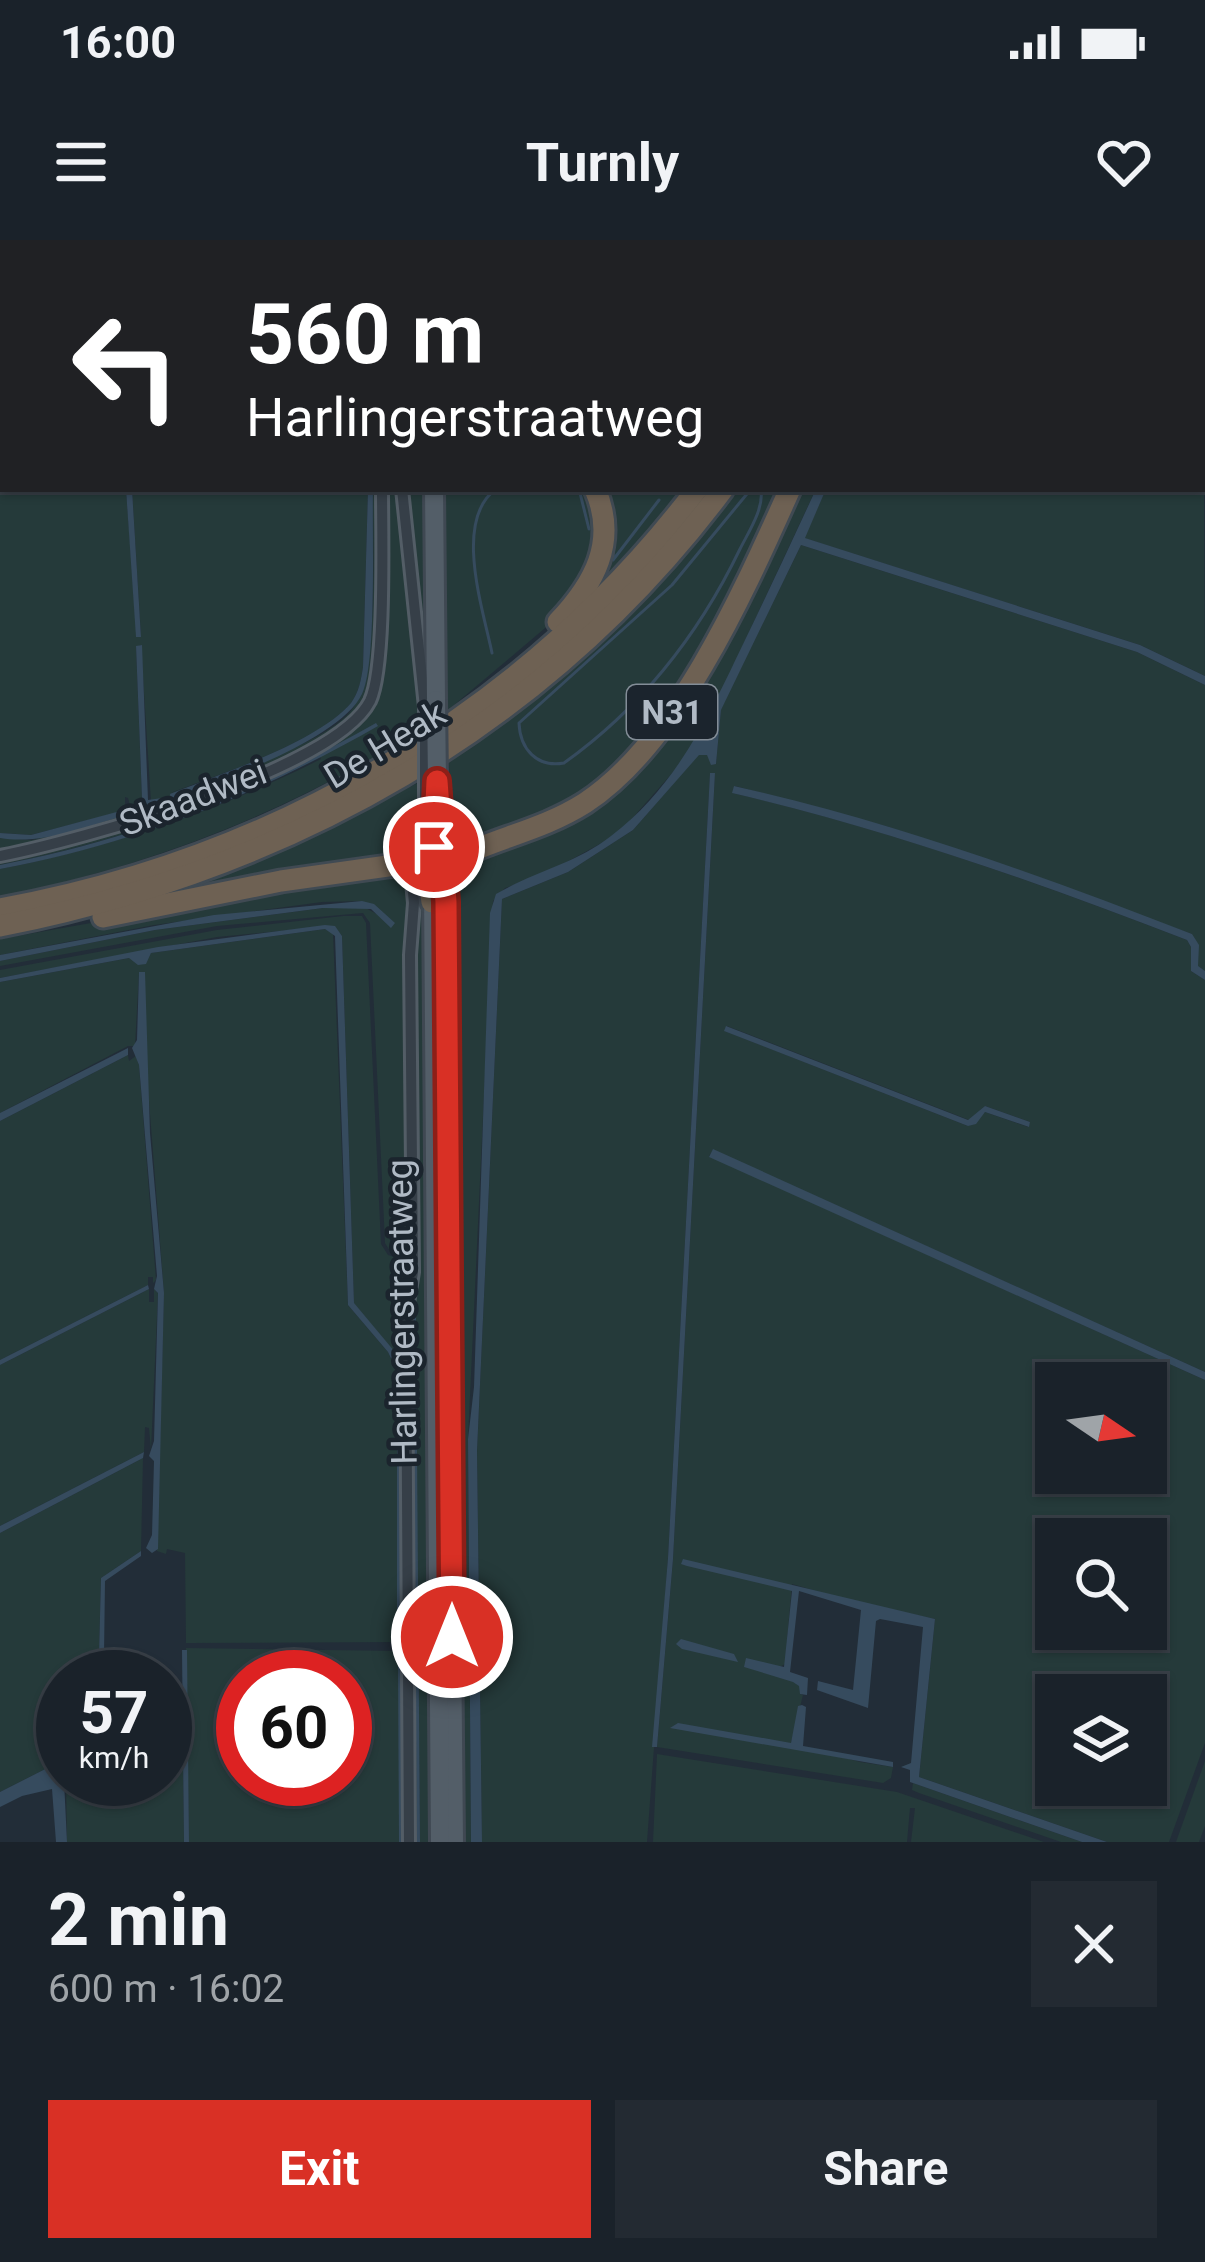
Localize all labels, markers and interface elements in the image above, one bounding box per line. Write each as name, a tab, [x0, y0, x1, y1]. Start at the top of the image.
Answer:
text: 16:00	[60, 16, 176, 69]
icon: menu	[48, 129, 114, 195]
icon: heart	[1091, 129, 1157, 195]
text: Turnly	[526, 131, 679, 194]
text: 560 m	[246, 285, 484, 384]
icon: left	[48, 288, 204, 444]
text: Harlingerstraatweg	[246, 386, 704, 449]
road number: N31	[627, 685, 717, 739]
street label: De Heak	[317, 692, 454, 798]
street label: Skaadwei	[114, 751, 272, 845]
pin	[383, 796, 485, 898]
icon: arrive	[401, 814, 467, 880]
street label: Harlingerstraatweg	[378, 1159, 426, 1465]
north arrow	[1035, 1362, 1167, 1494]
map controls	[1035, 1362, 1167, 1806]
button: search	[1035, 1518, 1167, 1650]
position arrow	[389, 1574, 515, 1700]
speed limit sign: 60	[216, 1650, 372, 1806]
button: layers	[1035, 1674, 1167, 1806]
text: 57	[80, 1677, 148, 1748]
text: km/h	[79, 1740, 149, 1775]
text: 2 min	[48, 1878, 229, 1963]
button: close	[1031, 1881, 1157, 2007]
text: 600 m · 16:02	[48, 1966, 284, 2012]
button: Exit	[48, 2100, 591, 2238]
button: Share	[615, 2100, 1157, 2238]

